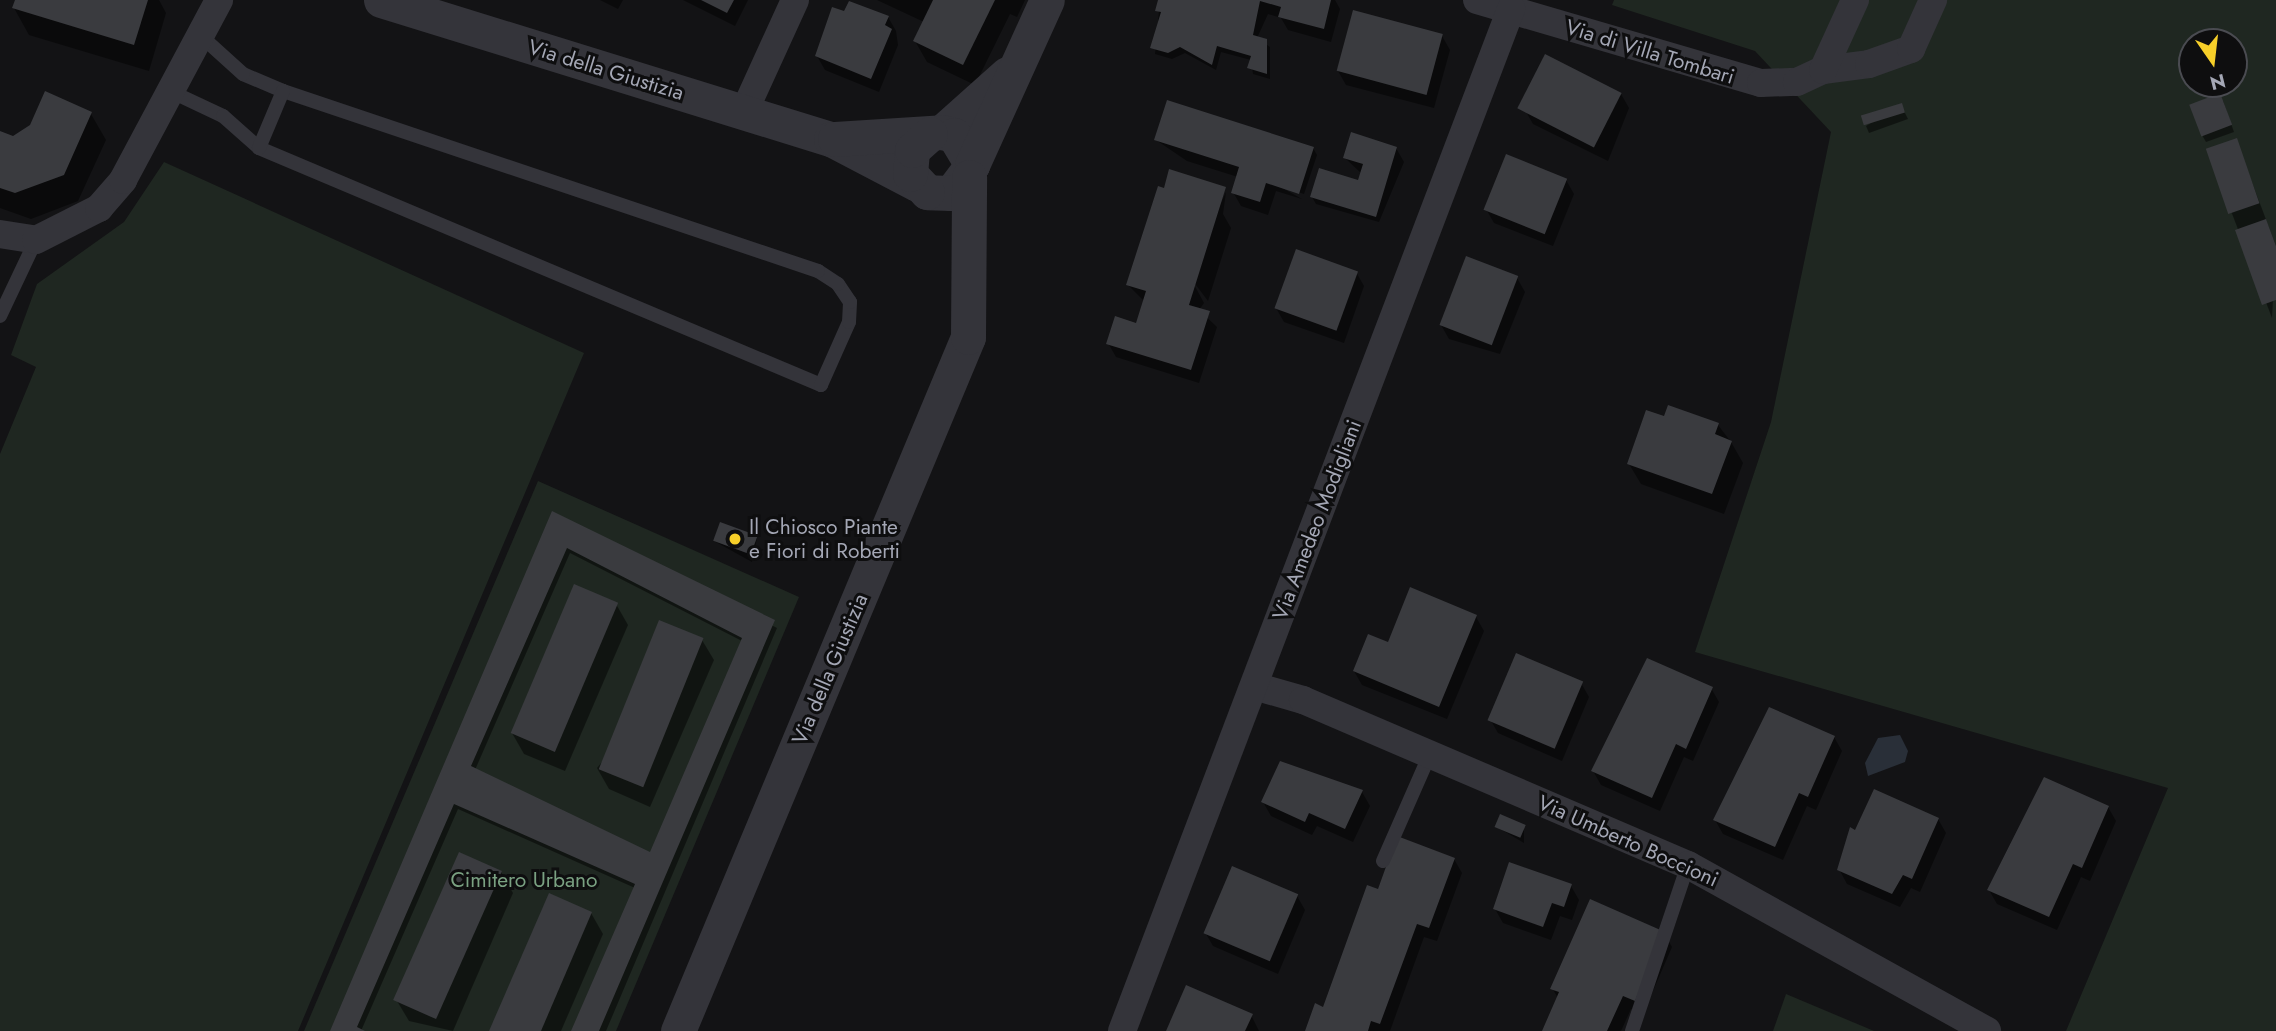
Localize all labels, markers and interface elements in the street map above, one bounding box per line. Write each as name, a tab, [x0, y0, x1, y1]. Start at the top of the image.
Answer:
street label: Via di Villa Tombari	[1563, 14, 1737, 90]
north arrow	[2178, 28, 2248, 98]
street label: Via della Giustizia	[525, 34, 687, 106]
text: N	[2207, 67, 2228, 97]
street label: Via Amedeo Modigliani	[1267, 416, 1367, 624]
place label: Il Chiosco Piante e Fiori di Roberti	[749, 514, 900, 564]
marker: Il Chiosco Piante e Fiori di Roberti	[727, 531, 743, 547]
street label: Via della Giustizia	[787, 590, 873, 748]
street label: Via Umberto Boccioni	[1534, 790, 1722, 892]
park label: Cimitero Urbano	[450, 867, 598, 893]

